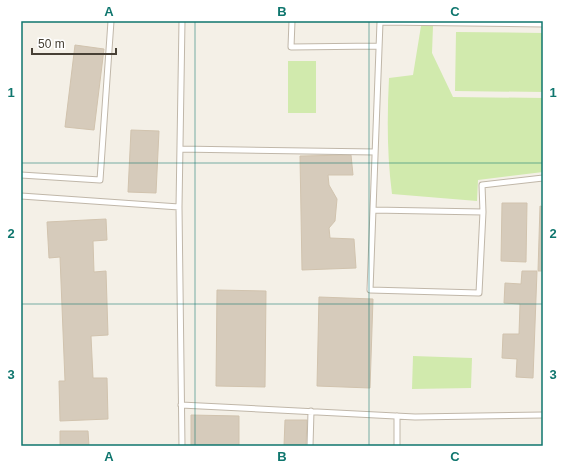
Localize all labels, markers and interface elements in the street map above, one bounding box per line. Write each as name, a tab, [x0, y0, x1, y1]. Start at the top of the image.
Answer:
text: A	[104, 4, 114, 19]
text: B	[277, 4, 287, 19]
text: C	[450, 4, 460, 19]
scale bar	[32, 30, 116, 56]
text: 50 m	[38, 37, 65, 51]
text: 1	[7, 85, 15, 100]
text: 1	[549, 85, 557, 100]
text: 2	[7, 226, 15, 241]
text: 2	[549, 226, 557, 241]
text: 3	[7, 367, 15, 382]
text: 3	[549, 367, 557, 382]
text: A	[104, 449, 114, 464]
text: B	[277, 449, 287, 464]
text: C	[450, 449, 460, 464]

